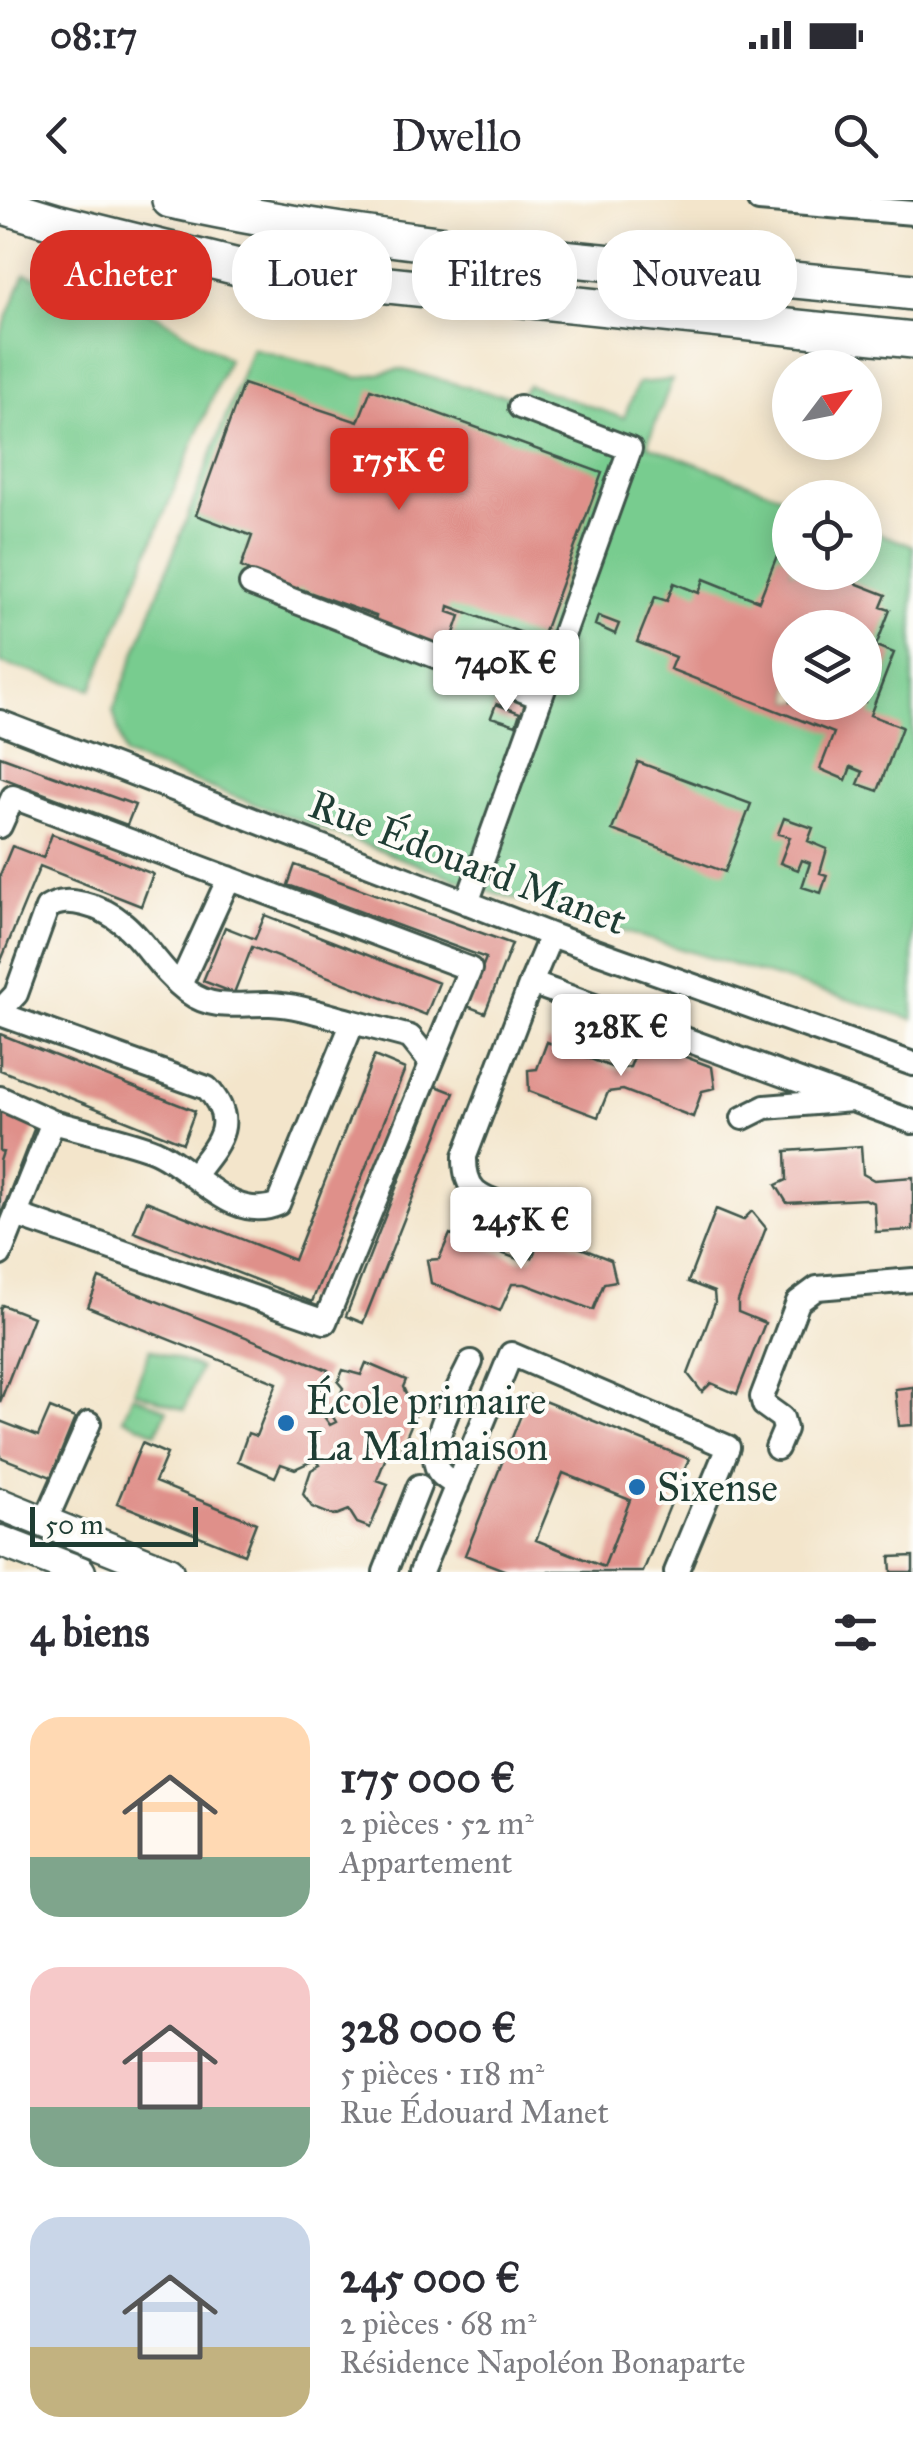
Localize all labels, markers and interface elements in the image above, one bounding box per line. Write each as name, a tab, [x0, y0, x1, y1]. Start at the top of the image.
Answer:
text: 08:17	[50, 12, 137, 58]
icon: back	[30, 108, 85, 163]
text: Dwello	[391, 108, 522, 163]
icon: search	[828, 108, 883, 163]
chip: Acheter	[30, 230, 212, 320]
chip: Louer	[232, 230, 392, 320]
chip: Filtres	[412, 230, 577, 320]
chip: Nouveau	[597, 230, 797, 320]
north arrow	[772, 350, 882, 460]
map controls	[772, 350, 882, 720]
pin: 175K €	[318, 428, 480, 513]
text: 175K €	[352, 441, 446, 480]
button: locate	[772, 480, 882, 590]
button: layers	[772, 610, 882, 720]
pin: 740K €	[425, 630, 587, 715]
text: 740K €	[455, 643, 557, 682]
street label: Rue Édouard Manet	[302, 778, 634, 946]
pin: 328K €	[540, 994, 702, 1079]
text: 328K €	[574, 1007, 668, 1046]
pin: 245K €	[440, 1187, 602, 1272]
text: 245K €	[472, 1200, 570, 1239]
place label: École primaire La Malmaison	[306, 1375, 548, 1471]
marker: École primaire La Malmaison	[275, 1412, 297, 1434]
place label: Sixense	[657, 1463, 778, 1512]
marker: Sixense	[626, 1476, 648, 1498]
scale bar	[30, 1502, 198, 1546]
text: 50 m	[45, 1507, 104, 1542]
icon: filters	[828, 1605, 883, 1660]
text: 4 biens	[30, 1606, 150, 1658]
text: 175 000 €	[340, 1752, 515, 1804]
icon: home	[110, 1757, 230, 1877]
text: 2 pièces · 52 m²	[340, 1804, 534, 1843]
text: Appartement	[340, 1843, 512, 1882]
text: 328 000 €	[340, 2002, 517, 2054]
icon: home	[110, 2007, 230, 2127]
text: 5 pièces · 118 m²	[340, 2054, 544, 2093]
text: Rue Édouard Manet	[340, 2093, 609, 2132]
text: 245 000 €	[340, 2252, 521, 2304]
icon: home	[110, 2257, 230, 2377]
text: 2 pièces · 68 m²	[340, 2304, 536, 2343]
text: Résidence Napoléon Bonaparte	[340, 2343, 746, 2382]

